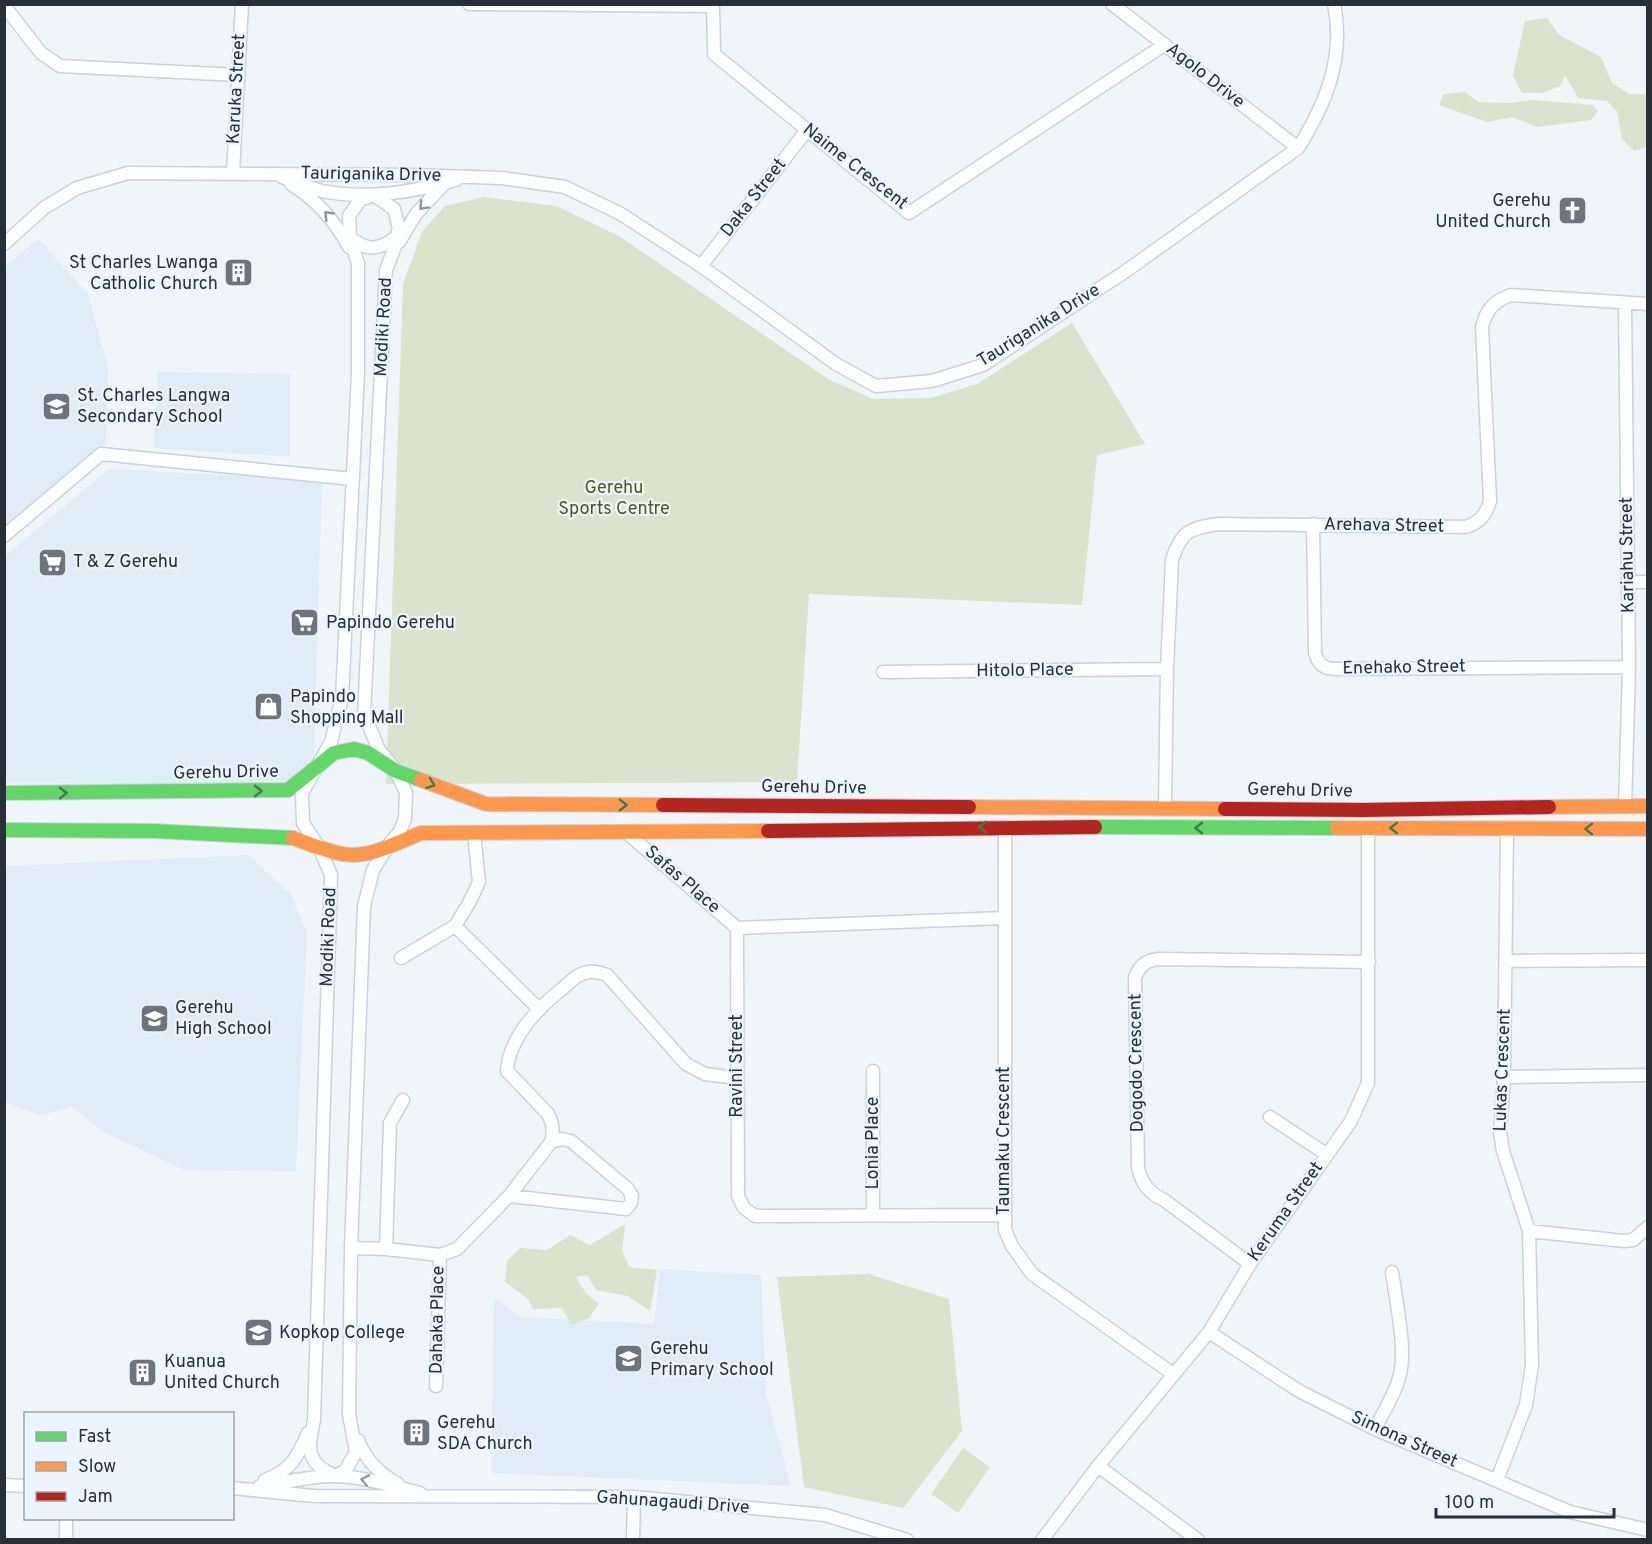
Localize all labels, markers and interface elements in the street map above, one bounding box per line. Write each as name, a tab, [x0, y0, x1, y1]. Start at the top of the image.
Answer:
street label: Karuka Street	[223, 33, 251, 145]
street label: Agolo Drive	[1161, 38, 1249, 114]
street label: Naime Crescent	[798, 119, 912, 215]
street label: Daka Street	[716, 154, 792, 242]
street label: Tauriganika Drive	[300, 162, 442, 188]
place label: Gerehu United Church	[1435, 190, 1551, 234]
church icon: Gerehu United Church	[1556, 195, 1588, 227]
one-way arrow	[419, 199, 430, 210]
one-way arrow	[324, 211, 335, 222]
place label: St Charles Lwanga Catholic Church	[69, 252, 218, 296]
building icon: St Charles Lwanga Catholic Church	[223, 257, 255, 289]
street label: Modiki Road	[370, 277, 398, 377]
street label: Tauriganika Drive	[973, 279, 1105, 373]
place label: St. Charles Langwa Secondary School	[77, 385, 230, 429]
school or university icon: St. Charles Langwa Secondary School	[40, 390, 72, 422]
park label: Gerehu Sports Centre	[558, 477, 670, 521]
street label: Kariahu Street	[1615, 497, 1641, 613]
street label: Arehava Street	[1324, 513, 1444, 539]
supermarket icon: T & Z Gerehu	[36, 546, 68, 578]
place label: T & Z Gerehu	[73, 551, 178, 574]
supermarket icon: Papindo Gerehu	[289, 607, 321, 639]
place label: Papindo Gerehu	[326, 612, 455, 635]
street label: Enehako Street	[1342, 655, 1466, 681]
street label: Hitolo Place	[976, 659, 1074, 683]
place label: Papindo Shopping Mall	[290, 686, 404, 730]
shop icon: Papindo Shopping Mall	[253, 691, 285, 723]
street label: Gerehu Drive	[173, 761, 279, 785]
one-way arrow	[426, 776, 436, 789]
street label: Gerehu Drive	[761, 776, 867, 800]
street label: Gerehu Drive	[1247, 779, 1353, 803]
one-way arrow	[253, 784, 262, 797]
one-way arrow	[58, 787, 67, 799]
one-way arrow	[618, 799, 627, 811]
one-way arrow	[979, 821, 988, 834]
one-way arrow	[1195, 822, 1204, 834]
one-way arrow	[1390, 822, 1399, 834]
one-way arrow	[1585, 823, 1594, 835]
street label: Safas Place	[639, 841, 725, 919]
street label: Modiki Road	[316, 887, 342, 987]
street label: Dogodo Crescent	[1124, 993, 1150, 1133]
place label: Gerehu High School	[175, 997, 272, 1041]
school or university icon: Gerehu High School	[138, 1002, 170, 1034]
street label: Lukas Crescent	[1489, 1008, 1517, 1132]
street label: Ravini Street	[726, 1014, 749, 1118]
street label: Taumaku Crescent	[993, 1066, 1016, 1216]
street label: Lonia Place	[862, 1096, 885, 1190]
street label: Keruma Street	[1243, 1157, 1329, 1267]
street label: Dahaka Place	[426, 1266, 450, 1374]
school or university icon: Kopkop College	[242, 1317, 274, 1349]
place label: Kopkop College	[279, 1322, 405, 1345]
place label: Gerehu Primary School	[650, 1338, 774, 1382]
school or university icon: Gerehu Primary School	[613, 1343, 645, 1375]
place label: Kuanua United Church	[164, 1351, 280, 1395]
building icon: Kuanua United Church	[127, 1356, 159, 1388]
street label: Simona Street	[1347, 1406, 1461, 1474]
legend	[24, 1412, 234, 1520]
place label: Gerehu SDA Church	[437, 1412, 533, 1456]
building icon: Gerehu SDA Church	[400, 1417, 432, 1449]
text: Fast	[78, 1426, 111, 1449]
text: Slow	[78, 1456, 116, 1479]
one-way arrow	[360, 1474, 370, 1487]
scale bar	[1436, 1481, 1614, 1519]
text: Jam	[78, 1486, 113, 1509]
street label: Gahunagaudi Drive	[596, 1486, 750, 1520]
text: 100 m	[1445, 1492, 1494, 1515]

